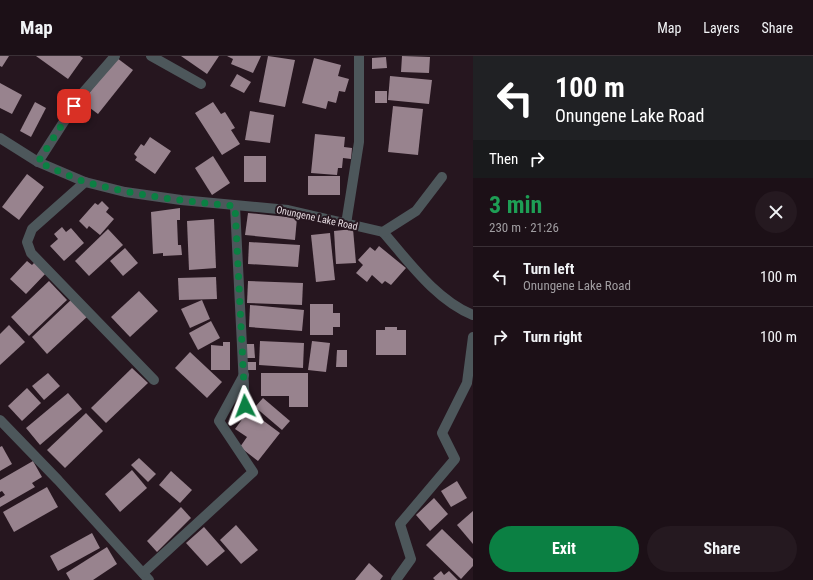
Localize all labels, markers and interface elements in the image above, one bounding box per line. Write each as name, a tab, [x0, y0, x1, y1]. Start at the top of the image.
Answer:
text: Map	[20, 16, 53, 39]
text: Map	[657, 20, 681, 36]
text: Layers	[703, 20, 740, 36]
text: Share	[762, 20, 793, 36]
text: 100 m	[555, 71, 625, 104]
icon: left	[489, 72, 541, 124]
pin	[57, 89, 91, 123]
icon: arrive	[63, 95, 85, 117]
text: Onungene Lake Road	[555, 105, 704, 126]
icon: right	[526, 148, 548, 170]
text: Then	[489, 150, 518, 168]
text: 3 min	[489, 191, 542, 219]
button: close	[755, 191, 797, 233]
street label: Onungene Lake Road	[275, 204, 359, 232]
text: 230 m · 21:26	[489, 220, 559, 235]
text: Turn left	[523, 260, 574, 278]
icon: left	[489, 266, 511, 288]
text: 100 m	[760, 268, 797, 286]
text: Onungene Lake Road	[523, 278, 631, 293]
icon: right	[489, 326, 511, 348]
text: Turn right	[523, 328, 582, 346]
text: 100 m	[760, 328, 797, 346]
position arrow	[224, 385, 266, 427]
button: Exit	[489, 526, 639, 572]
button: Share	[647, 526, 797, 572]

